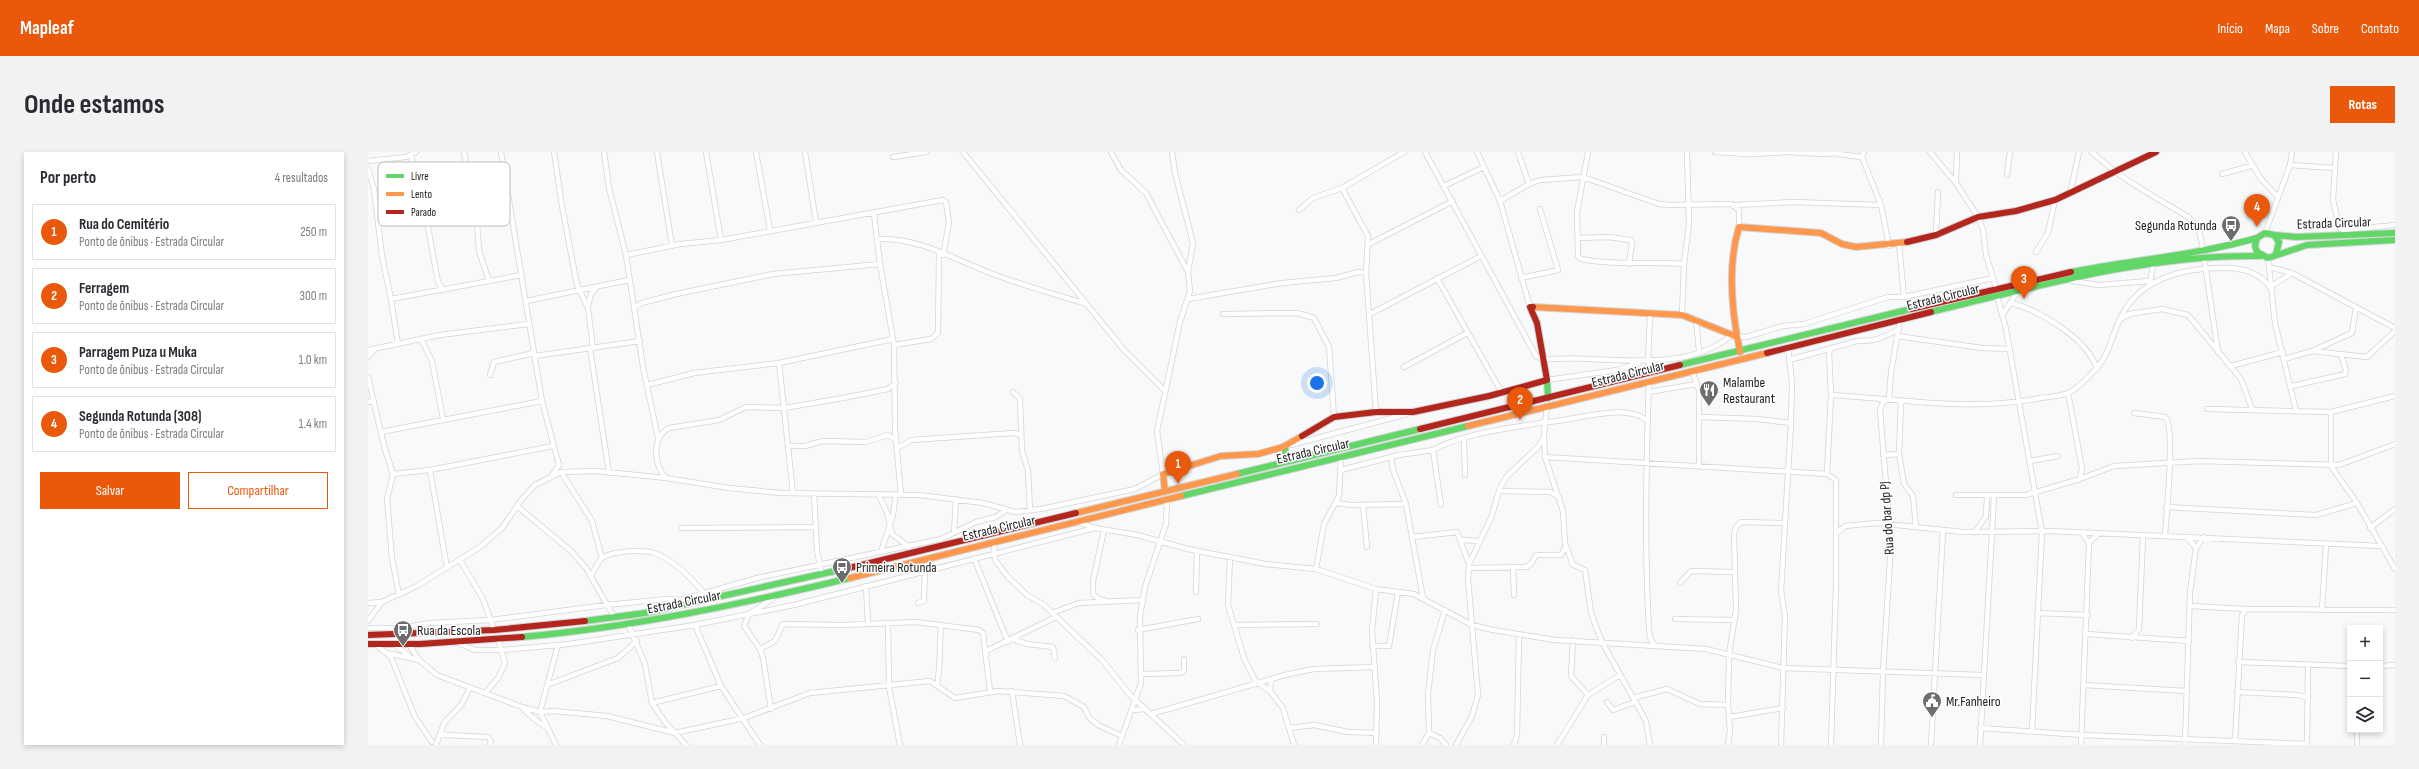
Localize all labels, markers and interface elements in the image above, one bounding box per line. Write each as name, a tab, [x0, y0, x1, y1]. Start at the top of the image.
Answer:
text: Mapleaf	[20, 17, 74, 40]
text: Início	[2217, 20, 2243, 37]
text: Mapa	[2265, 20, 2290, 37]
text: Sobre	[2312, 20, 2339, 37]
text: Contato	[2361, 20, 2399, 37]
button: Rotas	[2330, 86, 2395, 123]
text: Onde estamos	[24, 88, 164, 121]
legend	[378, 162, 510, 226]
text: Por perto	[40, 168, 96, 188]
text: 4 resultados	[275, 170, 328, 186]
text: Livre	[411, 170, 429, 183]
text: Lento	[411, 188, 432, 201]
pin: 4	[2244, 194, 2270, 227]
text: Parado	[411, 206, 437, 219]
street label: Estrada Circular	[2297, 213, 2371, 233]
bus stop icon: Segunda Rotunda	[2220, 214, 2242, 242]
text: Rua do Cemitério	[79, 215, 169, 234]
place label: Segunda Rotunda	[2135, 217, 2217, 234]
text: 1	[51, 224, 57, 240]
text: 250 m	[300, 224, 327, 240]
text: Ponto de ônibus · Estrada Circular	[79, 234, 224, 250]
pin: 3	[2011, 266, 2037, 299]
text: Ferragem	[79, 279, 129, 298]
street label: Estrada Circular	[1905, 280, 1981, 314]
text: 2	[51, 288, 57, 304]
text: 300 m	[300, 288, 327, 304]
text: Ponto de ônibus · Estrada Circular	[79, 298, 224, 314]
text: Parragem Puza u Muka	[79, 343, 197, 362]
text: 3	[51, 352, 57, 368]
text: 1.0 km	[299, 352, 327, 368]
street label: Estrada Circular	[1590, 357, 1666, 391]
text: Ponto de ônibus · Estrada Circular	[79, 362, 224, 378]
your location	[1307, 373, 1327, 393]
place label: Malambe Restaurant	[1723, 374, 1775, 407]
restaurant icon: Malambe Restaurant	[1698, 379, 1720, 407]
pin: 2	[1507, 387, 1533, 420]
text: Segunda Rotunda (308)	[79, 407, 202, 426]
text: 4	[51, 416, 57, 432]
text: 1.4 km	[299, 416, 327, 432]
text: Ponto de ônibus · Estrada Circular	[79, 426, 224, 442]
street label: Estrada Circular	[1275, 434, 1351, 468]
pin: 1	[1165, 451, 1191, 484]
button: Salvar	[40, 472, 180, 509]
button: Compartilhar	[188, 472, 328, 509]
street label: Rua do bar dp PJ	[1876, 481, 1898, 555]
street label: Estrada Circular	[961, 511, 1037, 545]
bus stop icon: Primeira Rotunda	[831, 556, 853, 584]
place label: Primeira Rotunda	[856, 559, 937, 576]
street label: Estrada Circular	[646, 587, 722, 617]
bus stop icon: Rua da Escola	[392, 619, 414, 647]
place label: Rua da Escola	[417, 622, 481, 639]
map controls	[2347, 625, 2383, 733]
button: +	[2347, 625, 2383, 661]
button: −	[2347, 661, 2383, 697]
public building icon: Mr.Fanheiro	[1921, 690, 1943, 718]
place label: Mr.Fanheiro	[1946, 693, 2001, 710]
button: layers	[2347, 697, 2383, 733]

